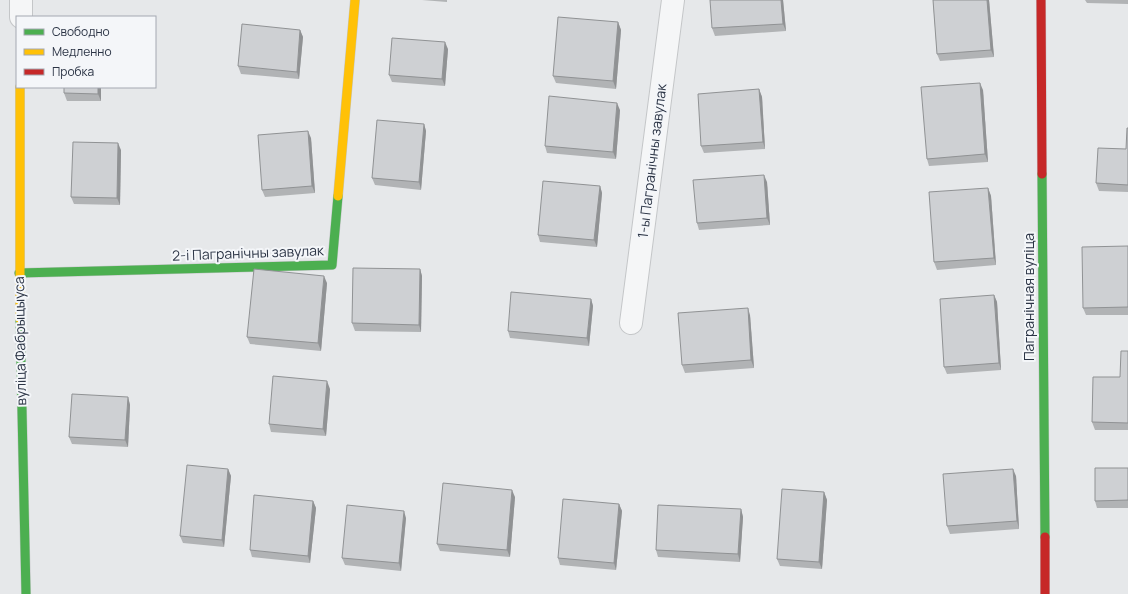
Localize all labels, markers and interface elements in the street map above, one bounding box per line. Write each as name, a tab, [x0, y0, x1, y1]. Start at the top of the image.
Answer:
legend	[16, 16, 156, 88]
text: Свободно	[52, 23, 110, 40]
text: Медленно	[52, 43, 112, 60]
text: Пробка	[52, 63, 94, 80]
street label: 1-ы Пагранічны завулак	[633, 82, 671, 239]
street label: Пагранічная вуліца	[1019, 233, 1038, 361]
street label: 2-і Пагранічны завулак	[172, 240, 325, 265]
street label: вуліца Фабрыцыуса	[9, 276, 30, 406]

